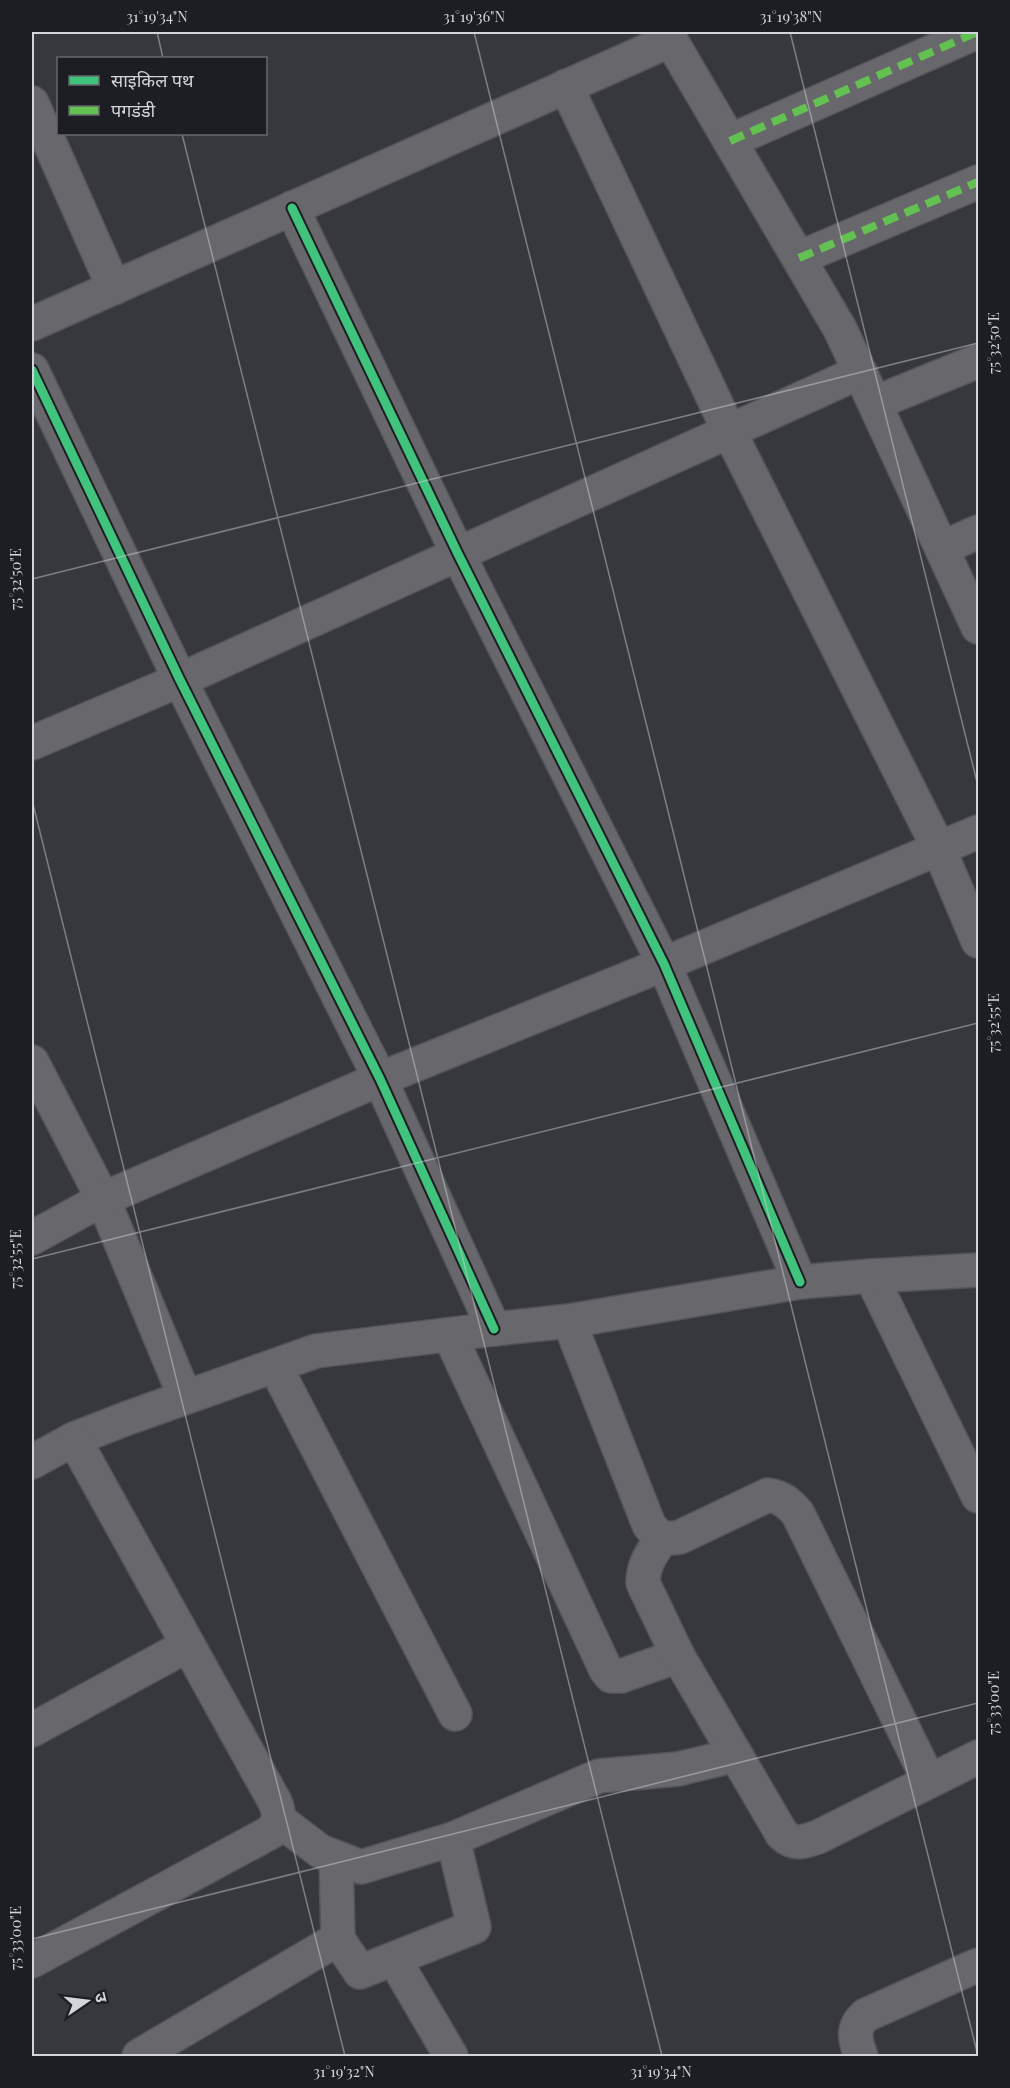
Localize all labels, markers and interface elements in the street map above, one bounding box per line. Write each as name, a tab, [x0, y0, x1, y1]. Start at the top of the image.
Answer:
text: 31°19'34"N	[126, 6, 188, 26]
text: 31°19'36"N	[443, 6, 506, 26]
text: 31°19'38"N	[760, 6, 823, 26]
legend	[57, 57, 267, 135]
text: साइकिल पथ	[111, 68, 194, 92]
text: पगडंडी	[111, 98, 156, 122]
text: 75°32'50"E	[983, 312, 1003, 374]
text: 75°32'50"E	[5, 548, 25, 610]
text: 75°32'55"E	[983, 993, 1003, 1053]
text: 75°32'55"E	[5, 1229, 25, 1289]
text: 75°33'00"E	[983, 1671, 1003, 1735]
text: 75°33'00"E	[5, 1906, 25, 1970]
north arrow	[57, 1971, 117, 2031]
text: उ	[91, 1990, 114, 2005]
text: 31°19'32"N	[313, 2061, 375, 2081]
text: 31°19'34"N	[630, 2061, 692, 2081]

